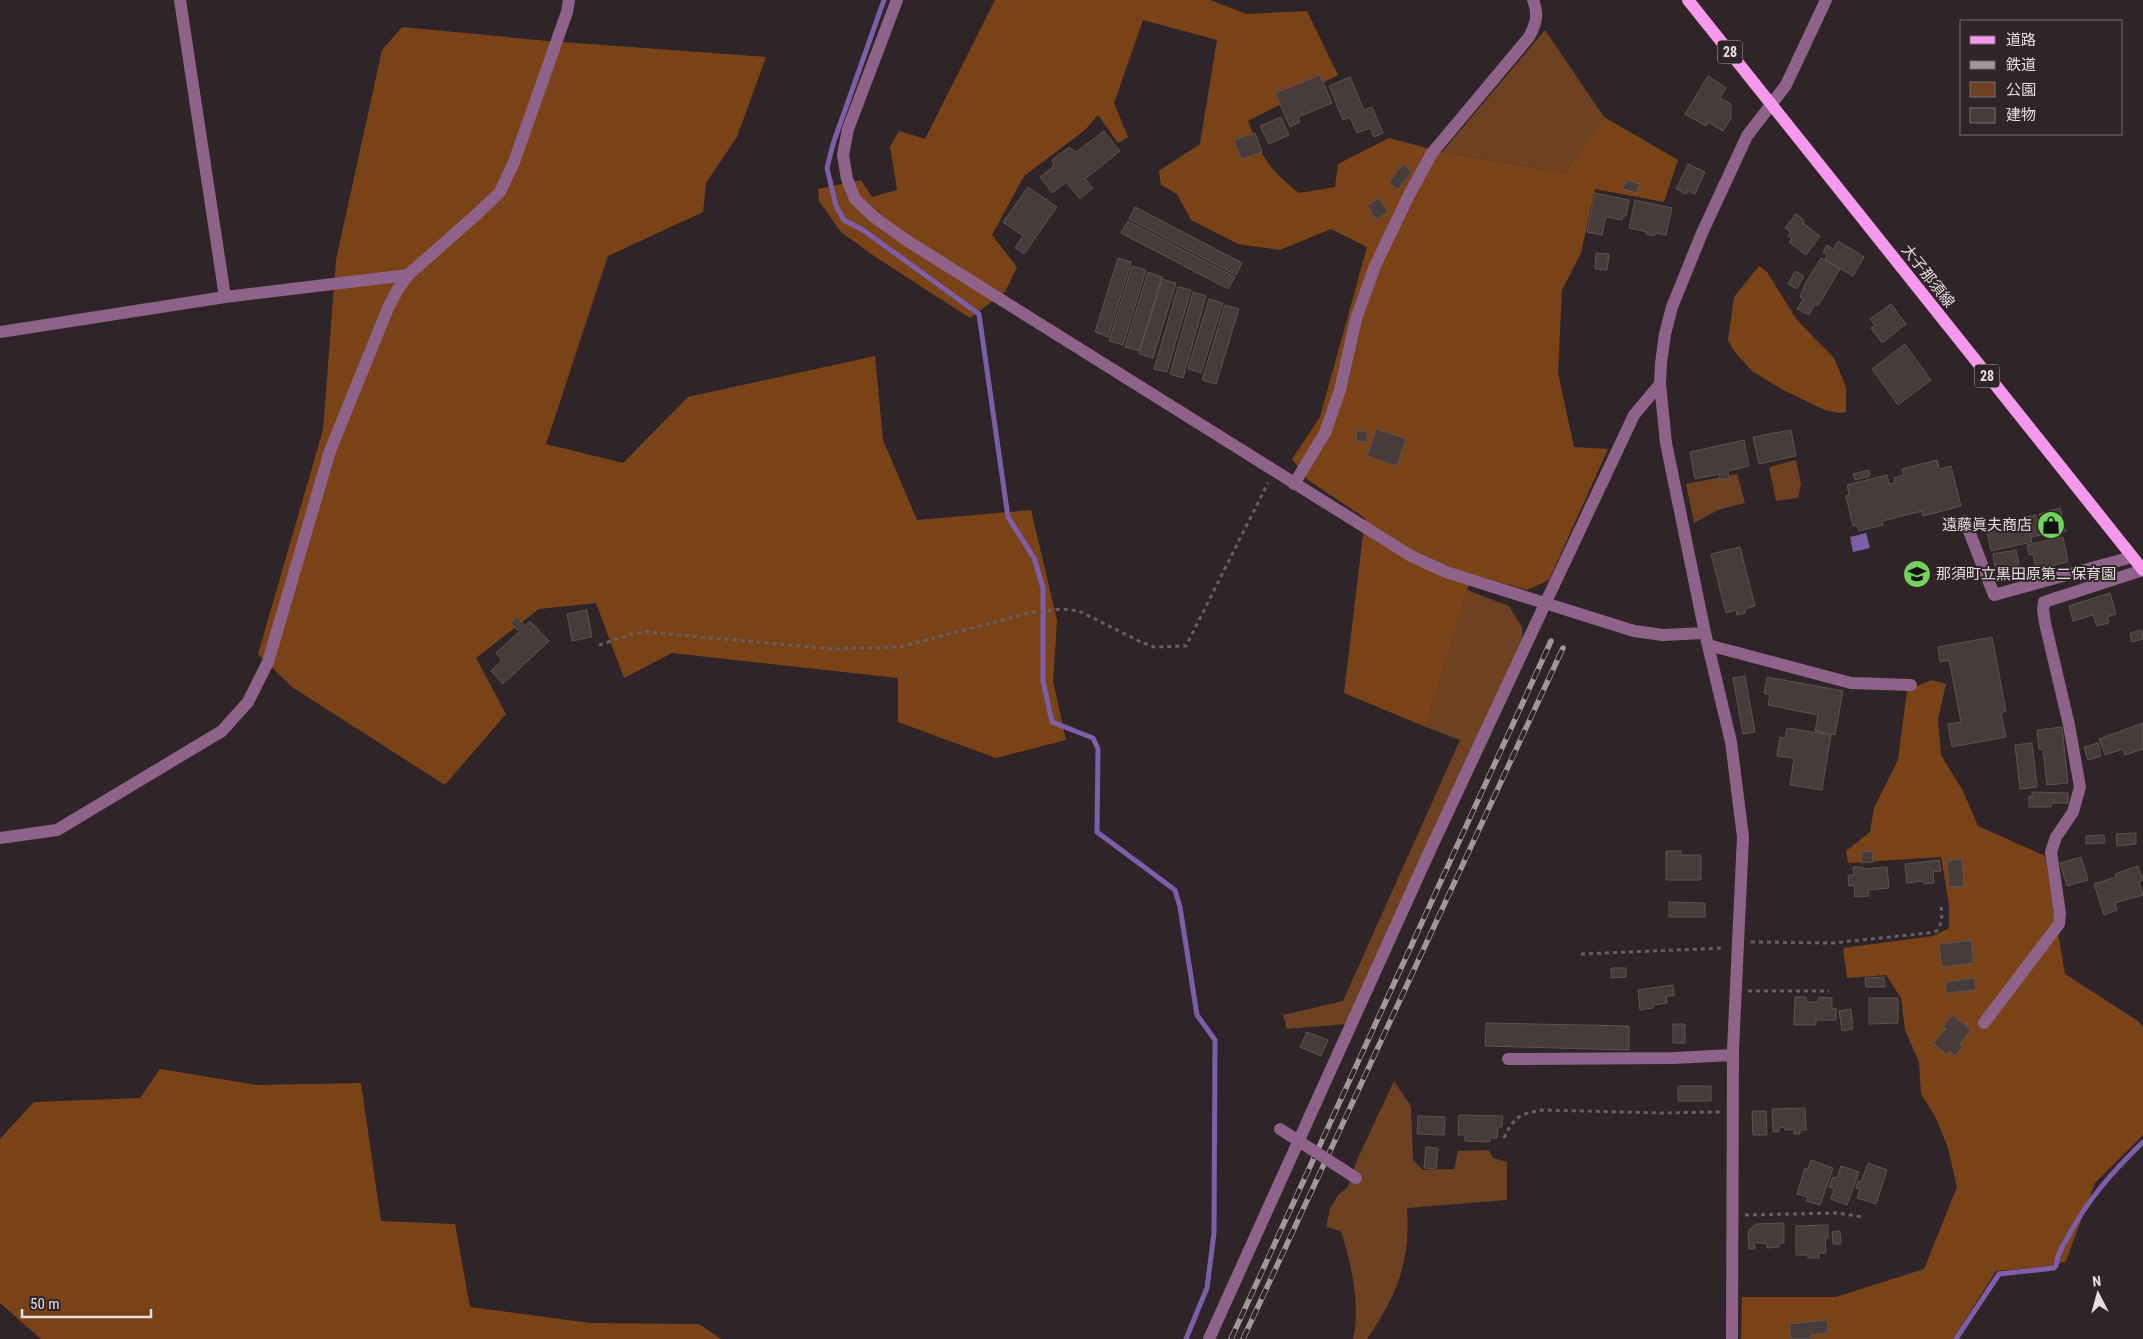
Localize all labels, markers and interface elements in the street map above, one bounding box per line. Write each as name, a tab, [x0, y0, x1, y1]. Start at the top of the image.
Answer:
legend	[1960, 20, 2123, 135]
text: 道路	[2006, 31, 2036, 49]
road number: 28	[1718, 41, 1742, 64]
text: 鉄道	[2006, 56, 2036, 74]
text: 公園	[2006, 81, 2036, 99]
text: 建物	[2006, 106, 2036, 124]
street label: 大子那須線	[1898, 241, 1958, 311]
road number: 28	[1974, 364, 2000, 388]
shop icon: 遠藤眞夫商店	[2036, 510, 2066, 540]
place label: 遠藤眞夫商店	[1942, 516, 2032, 534]
school or university icon: 那須町立黒田原第二保育園	[1902, 559, 1932, 589]
place label: 那須町立黒田原第二保育園	[1936, 565, 2116, 583]
north arrow	[2073, 1269, 2123, 1319]
text: N	[2092, 1273, 2102, 1289]
scale bar	[22, 1286, 151, 1318]
text: 50 m	[30, 1295, 60, 1313]

